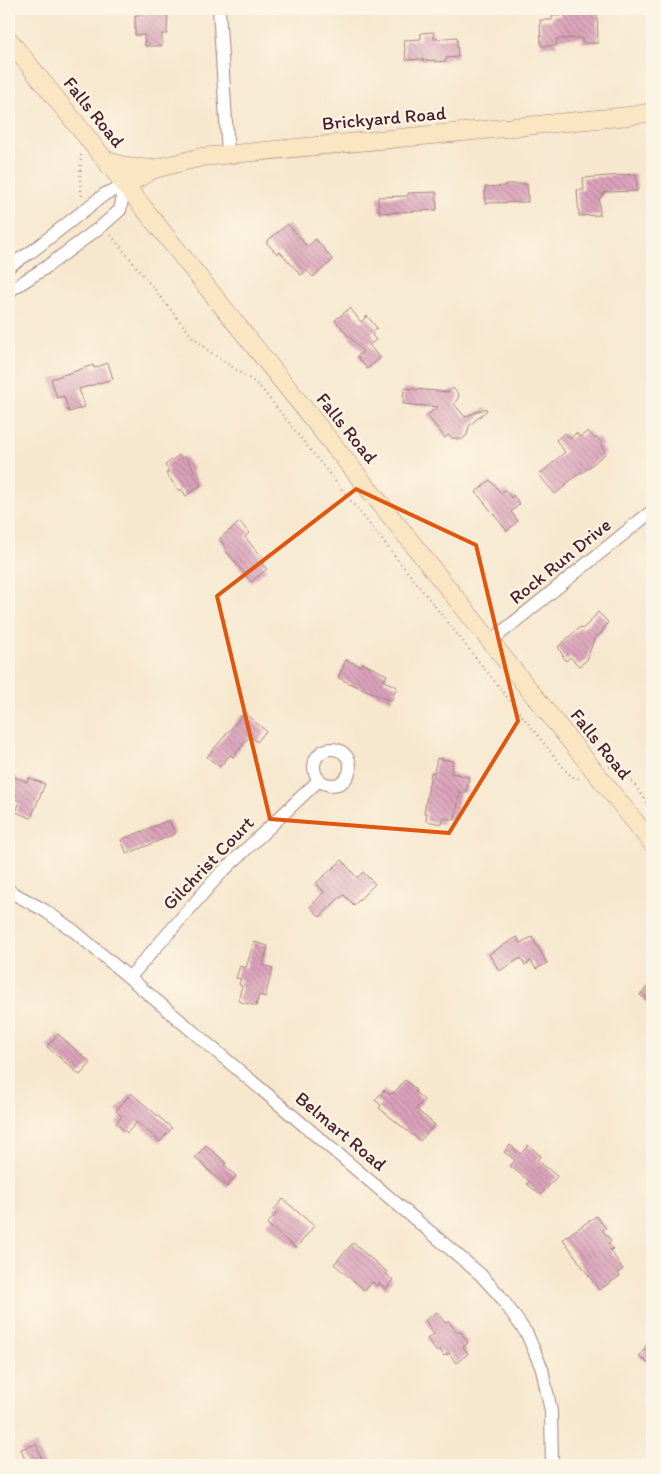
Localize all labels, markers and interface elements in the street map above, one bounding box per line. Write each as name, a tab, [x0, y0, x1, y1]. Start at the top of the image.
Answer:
street label: Falls Road	[59, 72, 130, 152]
street label: Brickyard Road	[321, 101, 448, 135]
street label: Falls Road	[312, 388, 383, 468]
street label: Rock Run Drive	[505, 513, 615, 609]
street label: Falls Road	[566, 704, 637, 784]
street label: Gilchrist Court	[158, 811, 258, 915]
street label: Belmart Road	[291, 1086, 391, 1176]

